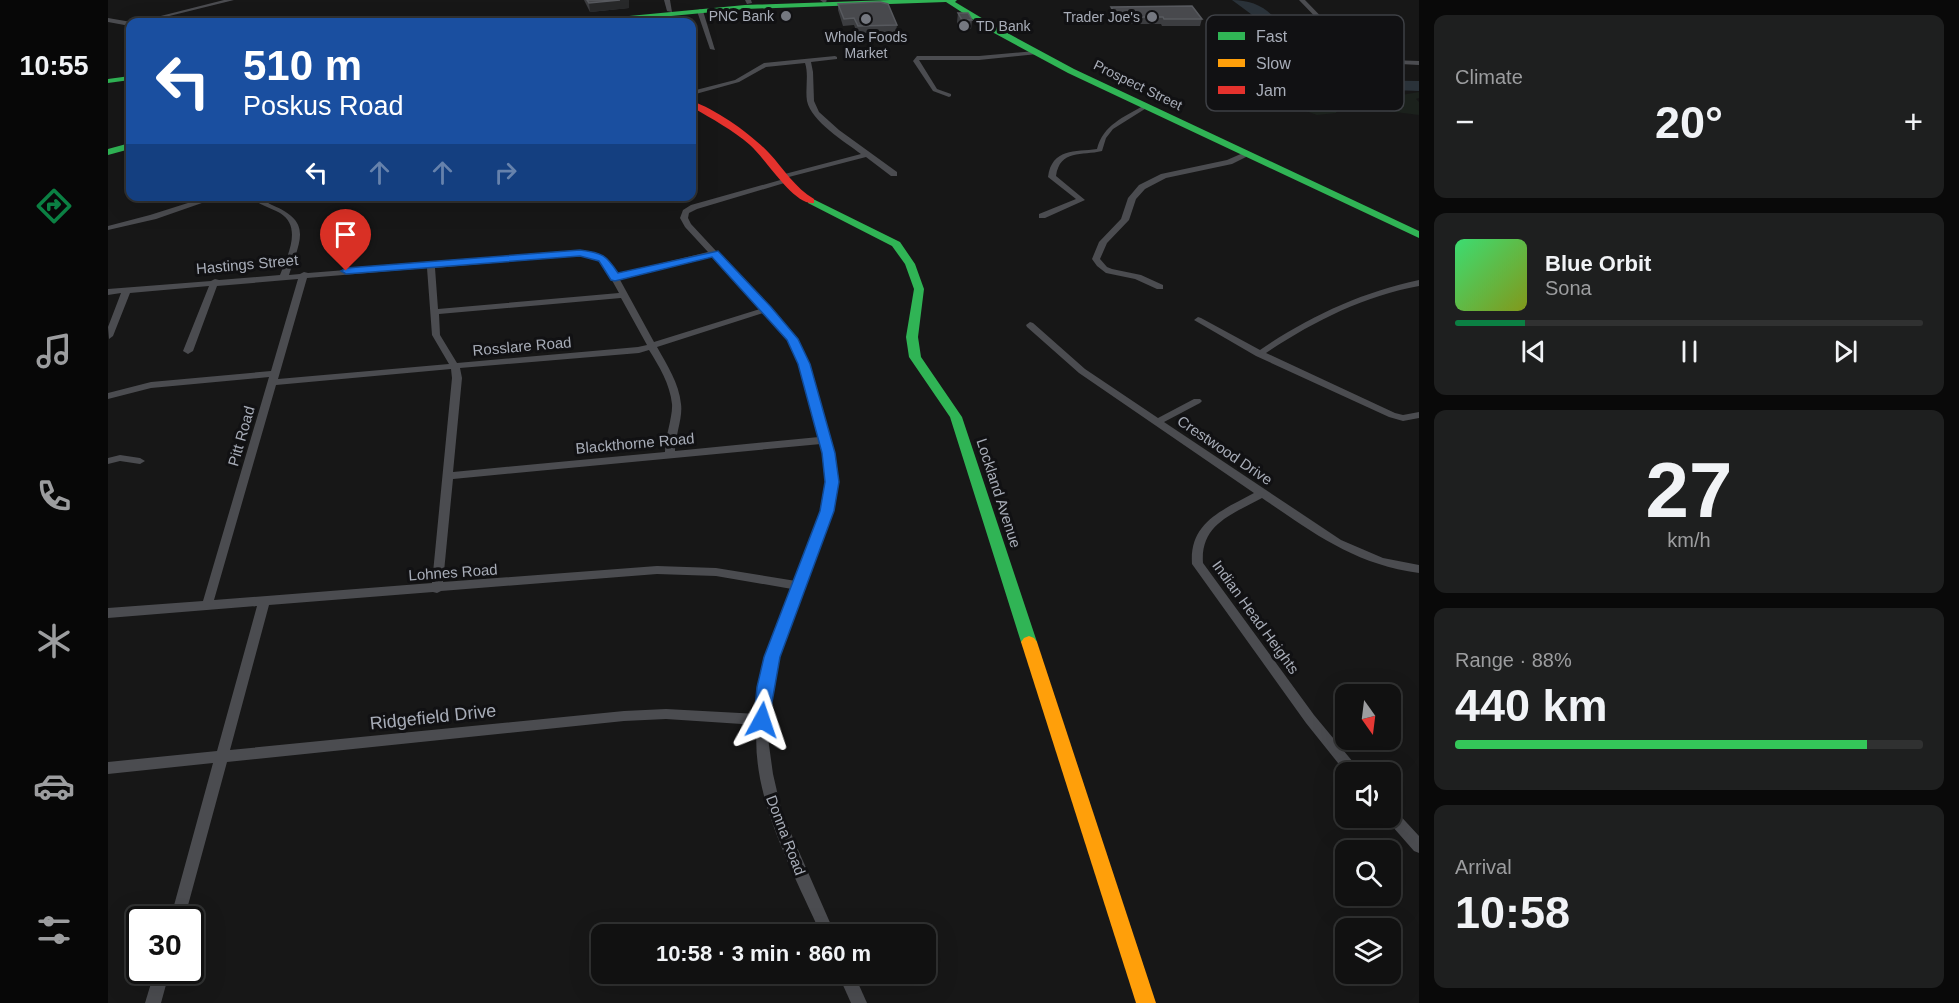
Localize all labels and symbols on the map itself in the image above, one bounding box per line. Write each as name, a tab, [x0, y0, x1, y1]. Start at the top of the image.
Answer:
place label: PNC Bank	[709, 8, 775, 24]
marker: PNC Bank	[779, 9, 793, 23]
place label: Trader Joe's	[1063, 9, 1140, 25]
marker: Trader Joe's	[1145, 10, 1159, 24]
marker: Whole Foods Market	[859, 12, 873, 26]
legend	[1206, 15, 1404, 111]
place label: TD Bank	[976, 18, 1031, 34]
marker: TD Bank	[957, 19, 971, 33]
text: Fast	[1256, 28, 1288, 45]
place label: Whole Foods Market	[825, 29, 907, 61]
text: Slow	[1256, 55, 1291, 72]
street label: Prospect Street	[1091, 57, 1185, 113]
text: Jam	[1256, 82, 1286, 99]
pin	[320, 209, 371, 271]
street label: Hastings Street	[195, 251, 300, 277]
street label: Rosslare Road	[472, 333, 572, 359]
street label: Pitt Road	[224, 404, 258, 468]
street label: Crestwood Drive	[1174, 412, 1276, 488]
street label: Blackthorne Road	[575, 429, 695, 457]
street label: Lockland Avenue	[973, 436, 1025, 550]
street label: Indian Head Heights	[1209, 557, 1303, 677]
street label: Lohnes Road	[408, 560, 498, 584]
north arrow	[1335, 684, 1401, 750]
position arrow	[730, 688, 794, 752]
street label: Ridgefield Drive	[369, 700, 497, 734]
street label: Donna Road	[763, 793, 809, 877]
speed limit sign: 30	[126, 906, 204, 984]

